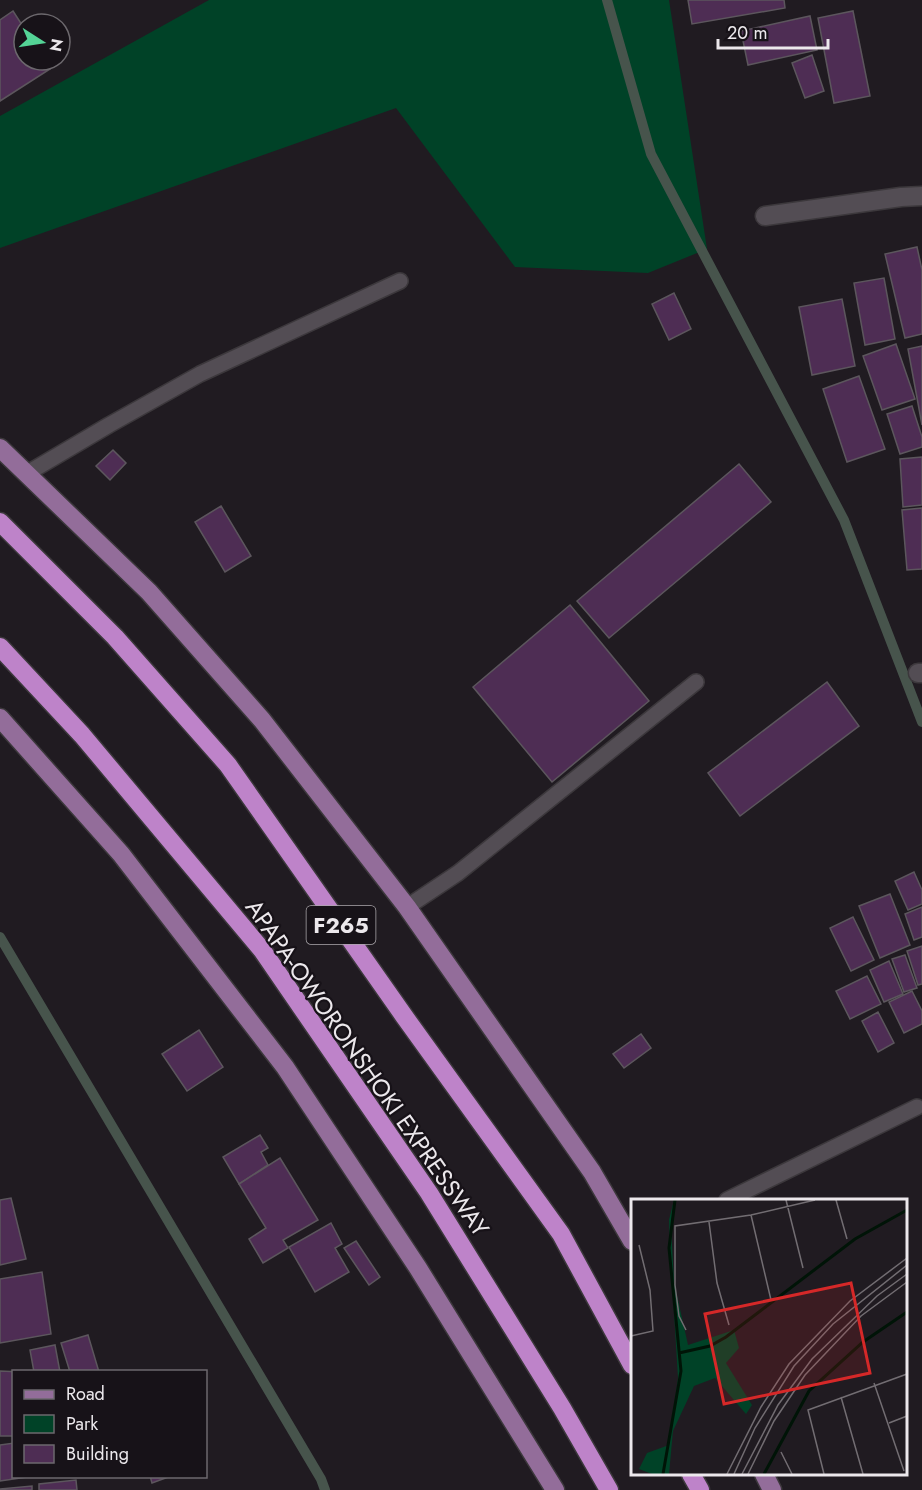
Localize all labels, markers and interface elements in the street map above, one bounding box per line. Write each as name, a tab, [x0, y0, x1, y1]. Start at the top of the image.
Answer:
north arrow	[12, 12, 72, 72]
scale bar	[718, 12, 828, 50]
text: 20 m	[727, 20, 767, 46]
text: N	[44, 36, 69, 54]
street label: APAPA-OWORONSHOKI EXPRESSWAY	[237, 892, 498, 1244]
road number: F265	[306, 906, 376, 944]
inset map	[631, 1199, 907, 1475]
legend	[12, 1370, 207, 1478]
text: Road	[66, 1381, 105, 1407]
text: Park	[66, 1411, 98, 1437]
text: Building	[66, 1441, 129, 1467]

